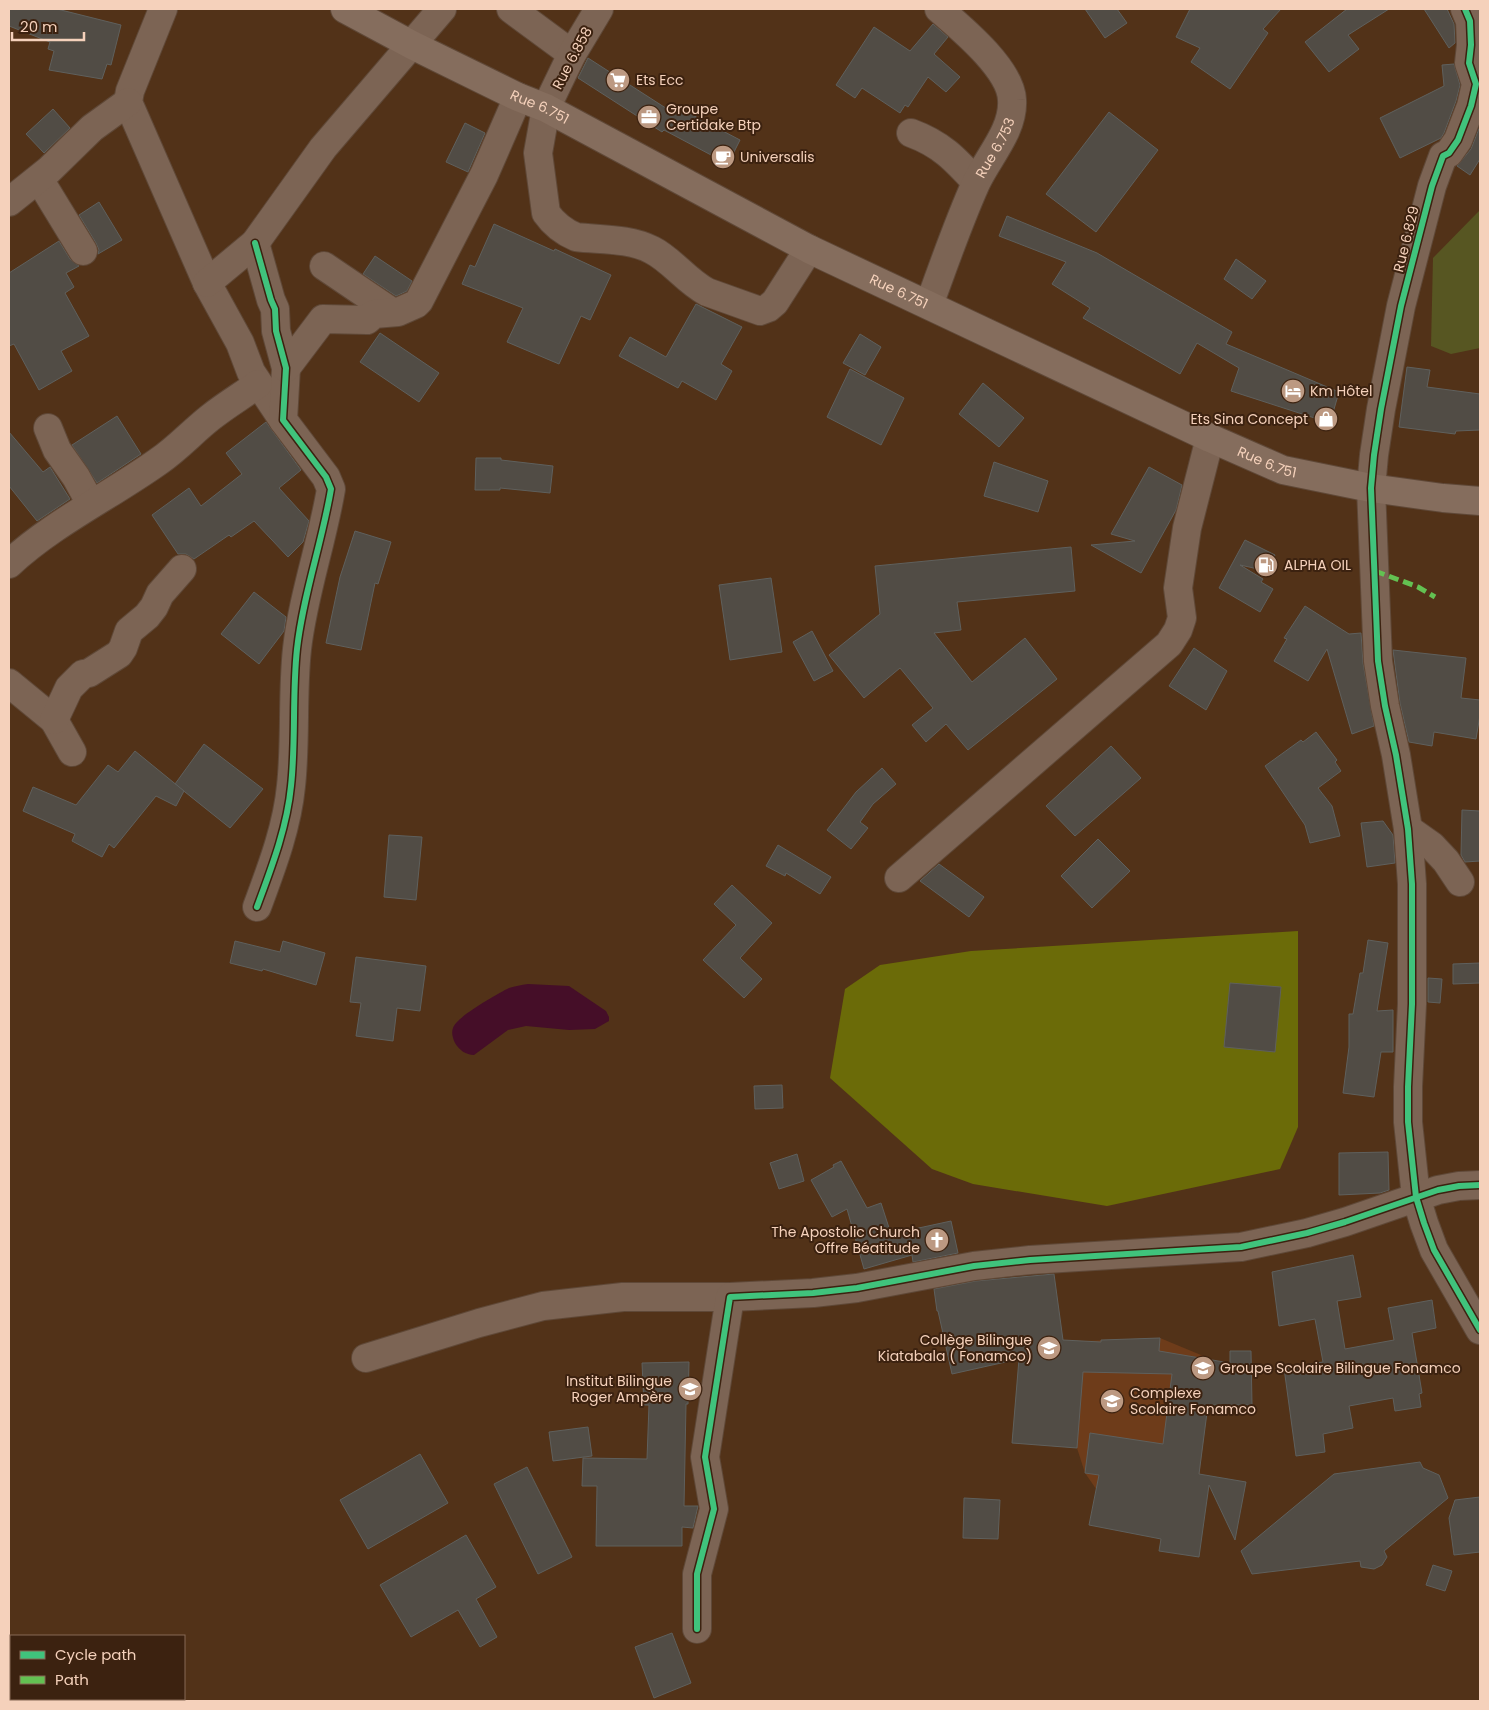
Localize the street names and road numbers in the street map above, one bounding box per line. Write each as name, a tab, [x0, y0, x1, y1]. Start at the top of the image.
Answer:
street label: Rue 6.858	[547, 23, 597, 93]
street label: Rue 6.751	[507, 85, 573, 129]
street label: Rue 6.753	[970, 115, 1020, 182]
street label: Rue 6.829	[1388, 204, 1424, 274]
street label: Rue 6.751	[866, 269, 932, 314]
street label: Rue 6.751	[1234, 441, 1298, 483]

